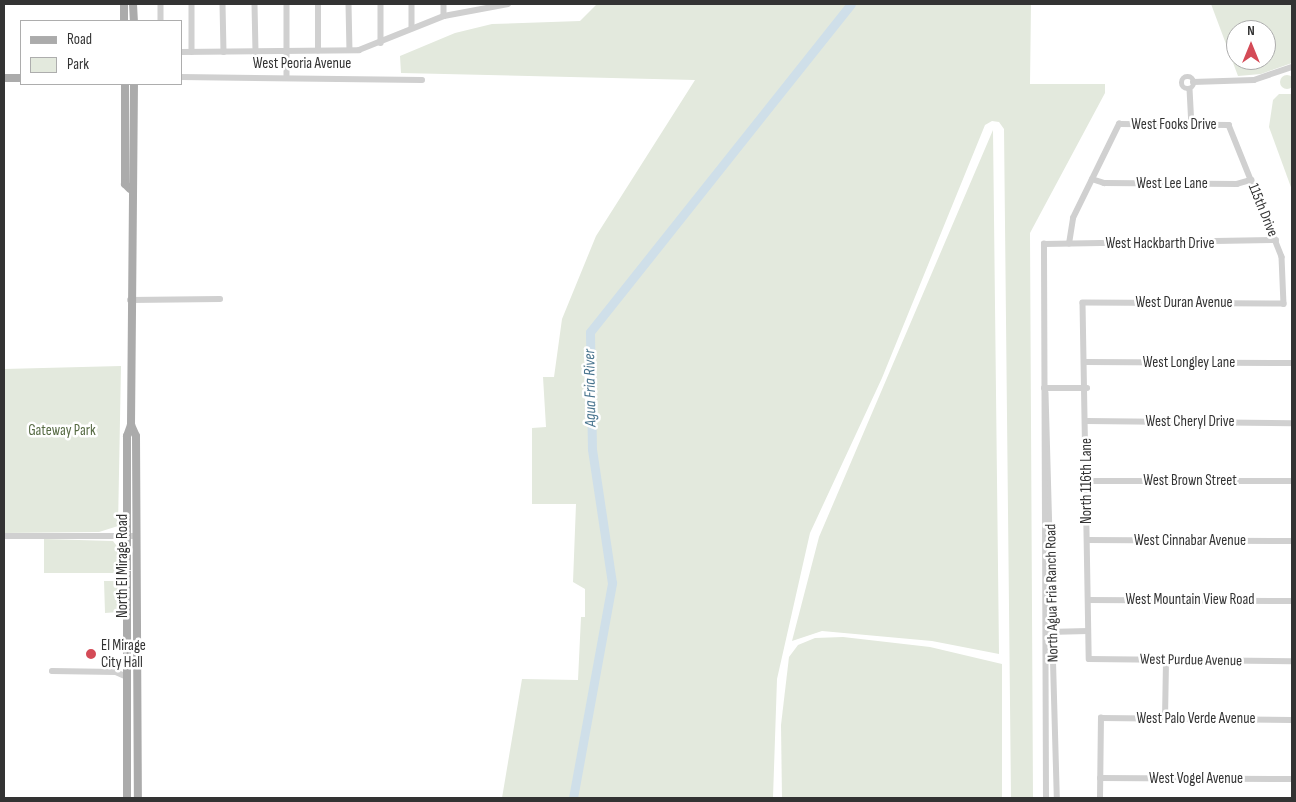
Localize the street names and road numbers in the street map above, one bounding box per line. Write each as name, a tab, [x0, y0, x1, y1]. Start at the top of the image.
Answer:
street label: West Peoria Avenue	[253, 55, 351, 73]
street label: West Fooks Drive	[1131, 116, 1217, 134]
street label: West Lee Lane	[1136, 175, 1208, 193]
street label: 115th Drive	[1244, 181, 1282, 239]
street label: West Hackbarth Drive	[1105, 235, 1215, 253]
street label: West Duran Avenue	[1136, 294, 1232, 312]
street label: West Longley Lane	[1143, 354, 1235, 372]
street label: West Cheryl Drive	[1145, 413, 1235, 431]
street label: North 116th Lane	[1078, 438, 1096, 524]
street label: West Brown Street	[1143, 472, 1237, 490]
street label: North El Mirage Road	[114, 514, 132, 618]
street label: North Agua Fria Ranch Road	[1042, 524, 1062, 662]
street label: West Cinnabar Avenue	[1134, 532, 1246, 550]
street label: West Mountain View Road	[1126, 591, 1254, 609]
street label: West Purdue Avenue	[1140, 650, 1242, 670]
street label: West Palo Verde Avenue	[1137, 710, 1255, 728]
street label: West Vogel Avenue	[1149, 770, 1243, 788]

